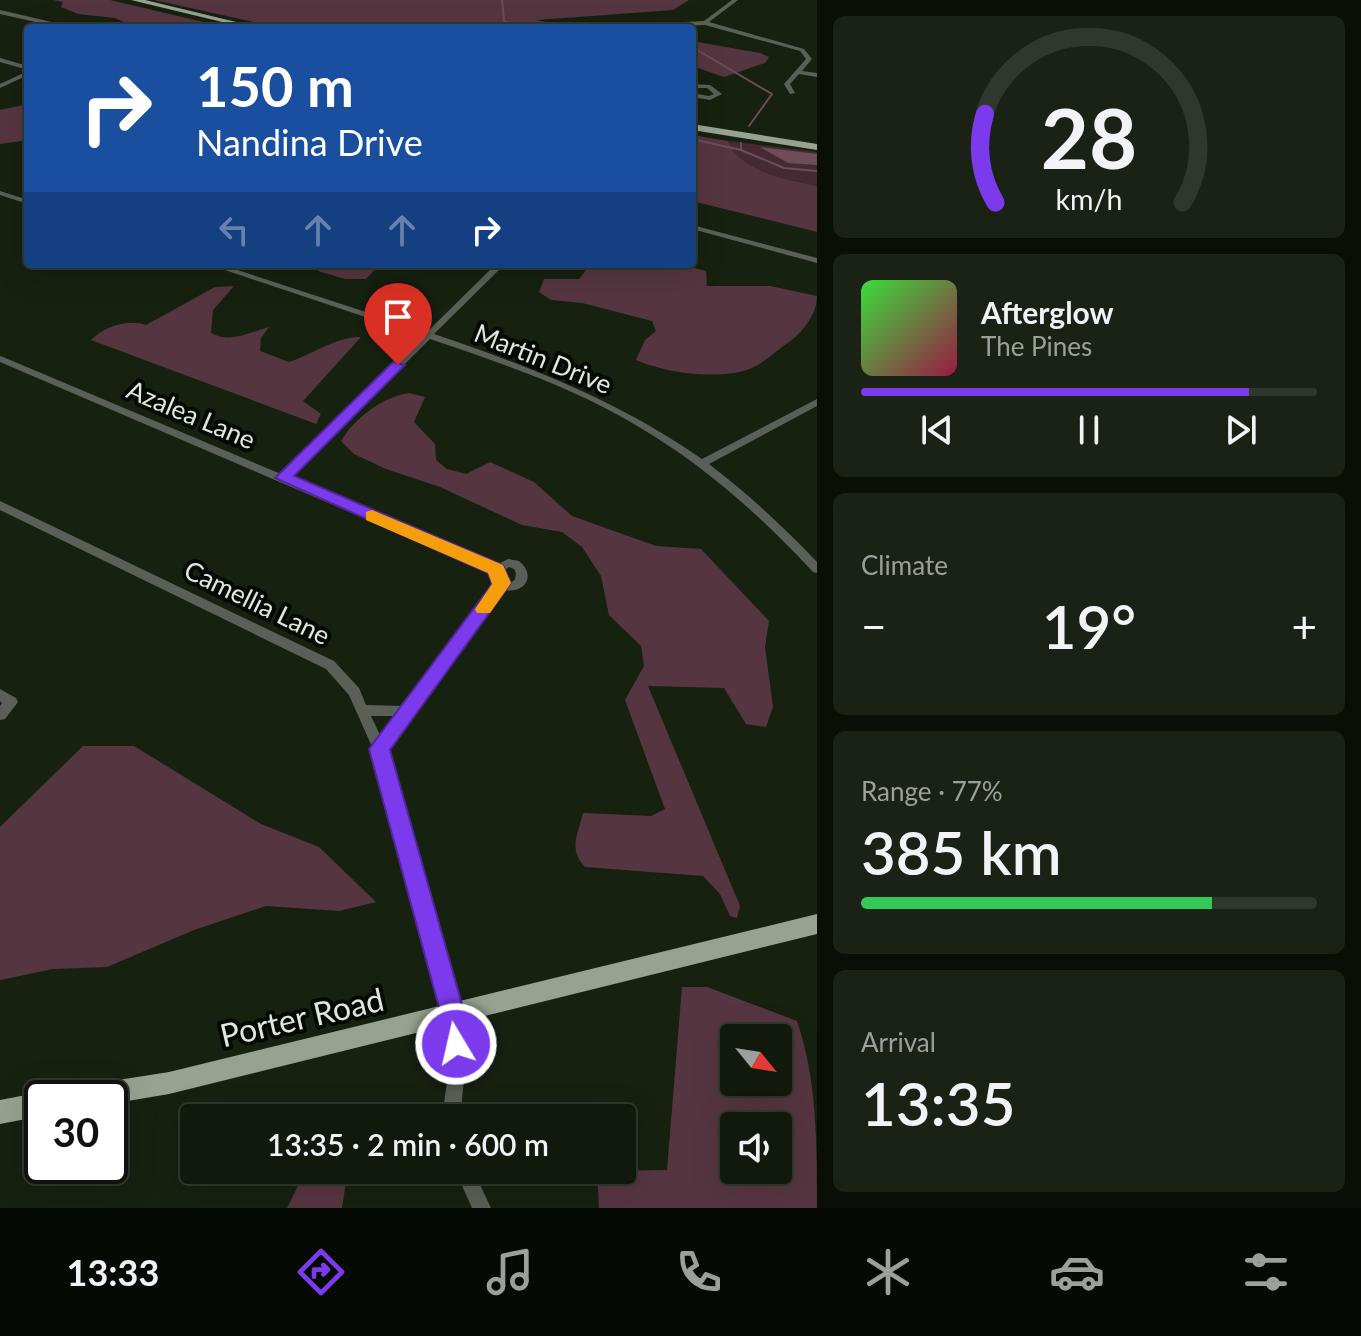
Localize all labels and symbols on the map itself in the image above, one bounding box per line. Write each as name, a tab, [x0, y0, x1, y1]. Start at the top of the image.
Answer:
pin	[364, 283, 432, 365]
street label: Martin Drive	[470, 316, 617, 400]
street label: Azalea Lane	[122, 373, 260, 455]
street label: Camellia Lane	[179, 553, 335, 651]
street label: Porter Road	[216, 979, 387, 1054]
position arrow	[414, 1002, 498, 1086]
north arrow	[720, 1024, 792, 1096]
speed limit sign: 30	[24, 1080, 128, 1184]

